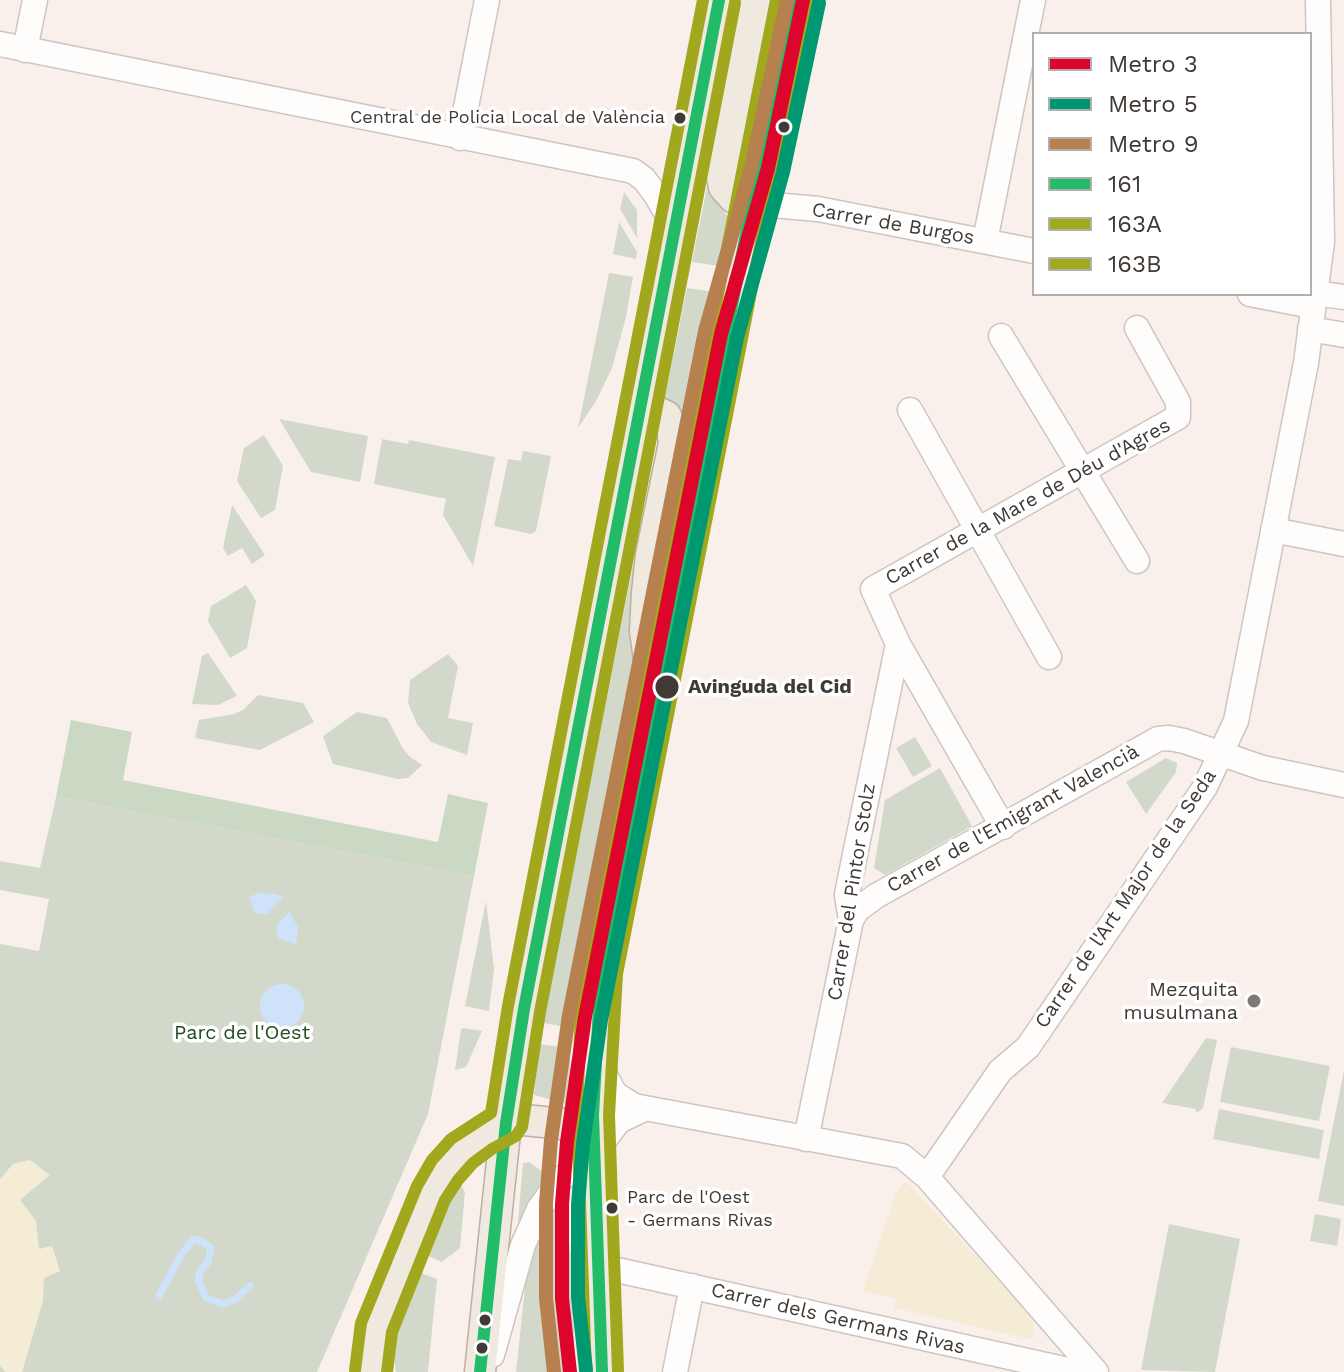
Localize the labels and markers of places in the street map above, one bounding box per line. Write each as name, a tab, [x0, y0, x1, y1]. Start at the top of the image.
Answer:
place label: Central de Policia Local de València	[350, 107, 665, 129]
marker: Central de Policia Local de València	[672, 110, 688, 126]
unlabelled marker	[776, 119, 792, 135]
marker: Avinguda del Cid	[653, 673, 681, 701]
place label: Avinguda del Cid	[688, 675, 852, 699]
place label: Mezquita musulmana	[1124, 978, 1238, 1025]
marker: Mezquita musulmana	[1245, 992, 1263, 1010]
place label: Parc de l'Oest - Germans Rivas	[627, 1187, 773, 1230]
marker: Parc de l'Oest - Germans Rivas	[604, 1200, 620, 1216]
unlabelled marker	[477, 1312, 493, 1328]
unlabelled marker	[474, 1340, 490, 1356]

